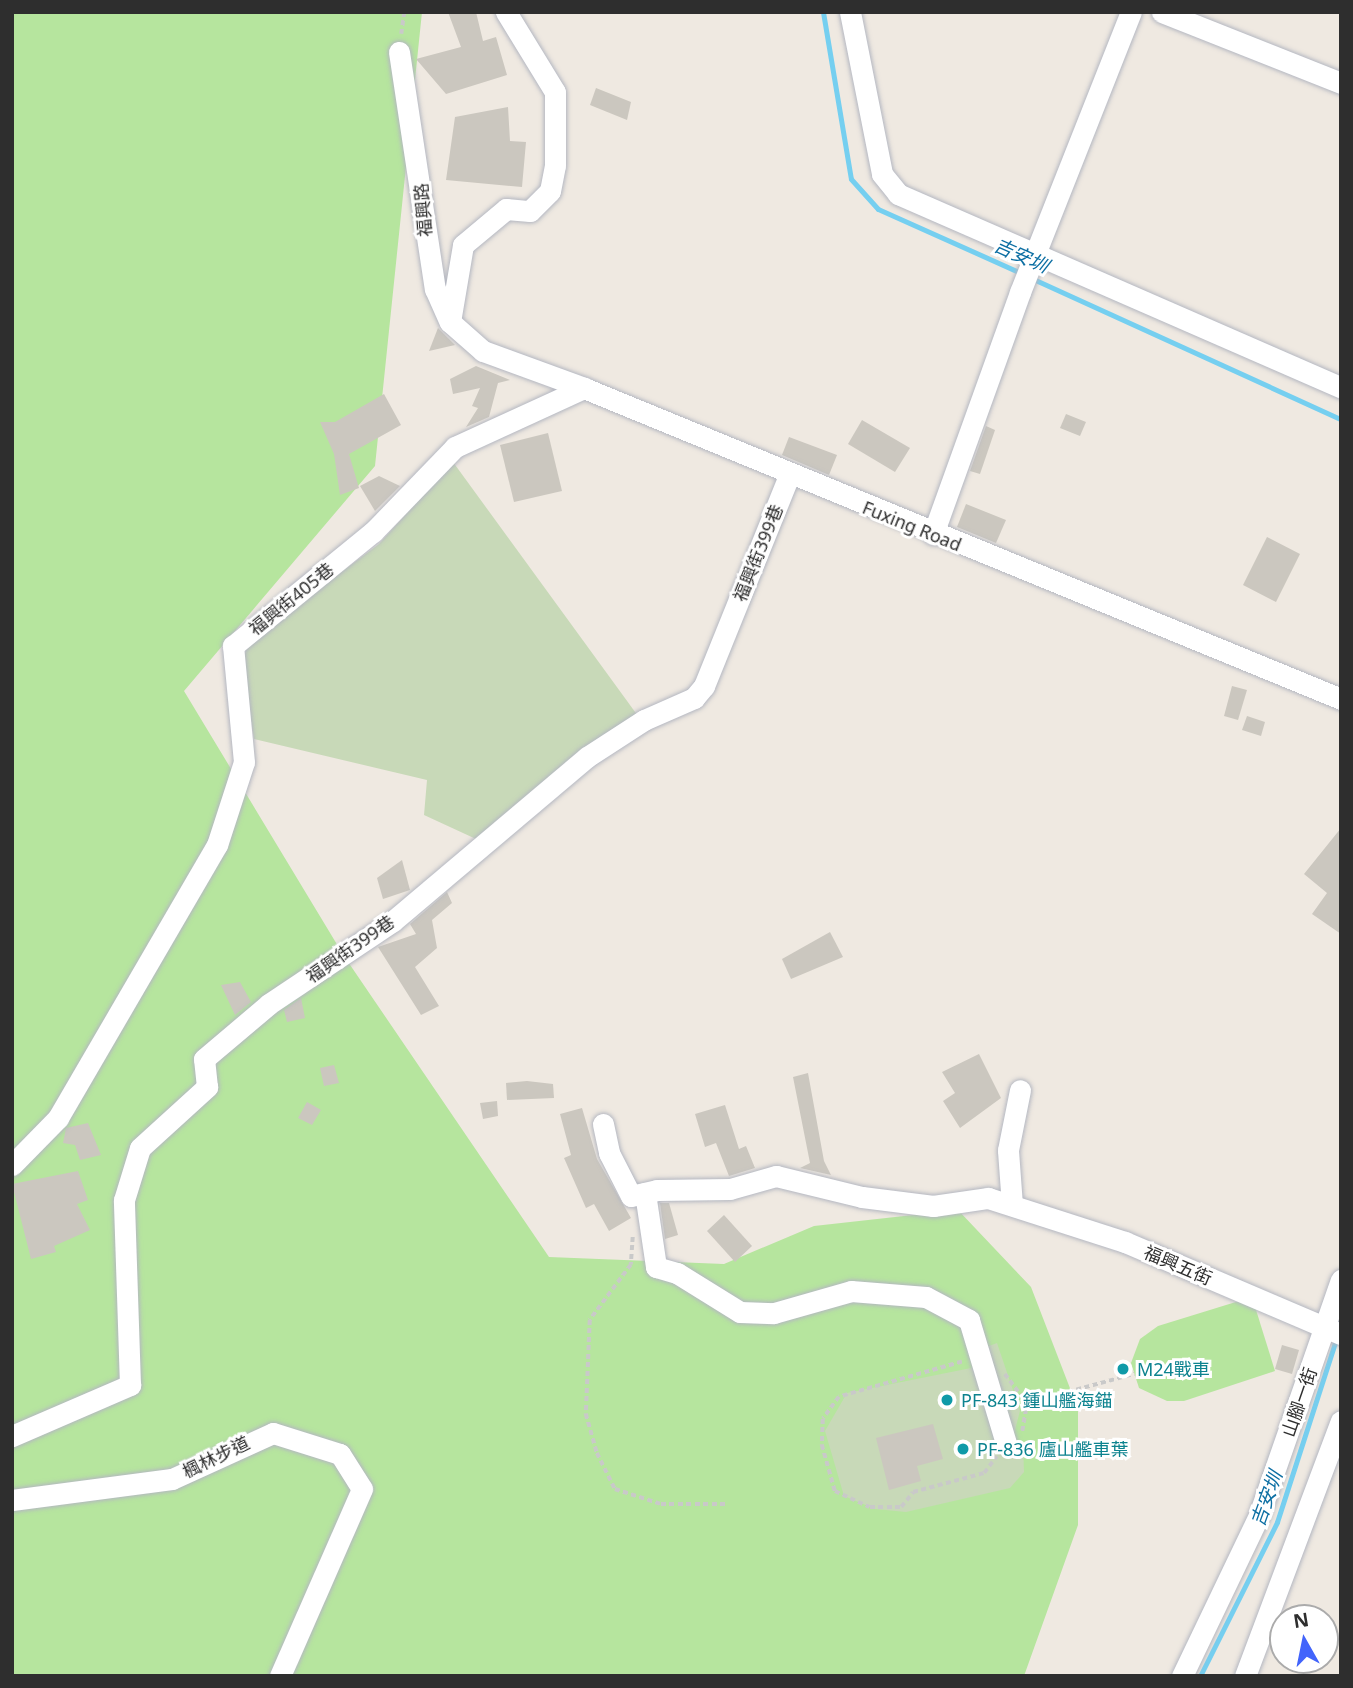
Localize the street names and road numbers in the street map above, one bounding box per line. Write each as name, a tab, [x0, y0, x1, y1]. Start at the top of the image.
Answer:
street label: 福興路	[410, 182, 436, 238]
street label: Fuxing Road	[859, 496, 965, 556]
street label: 福興街399巷	[729, 501, 787, 605]
street label: 福興街405巷	[244, 558, 338, 640]
street label: 福興街399巷	[302, 911, 398, 987]
street label: 福興五街	[1141, 1241, 1215, 1289]
street label: 山腳一街	[1277, 1364, 1321, 1440]
street label: 楓林步道	[179, 1432, 253, 1482]

